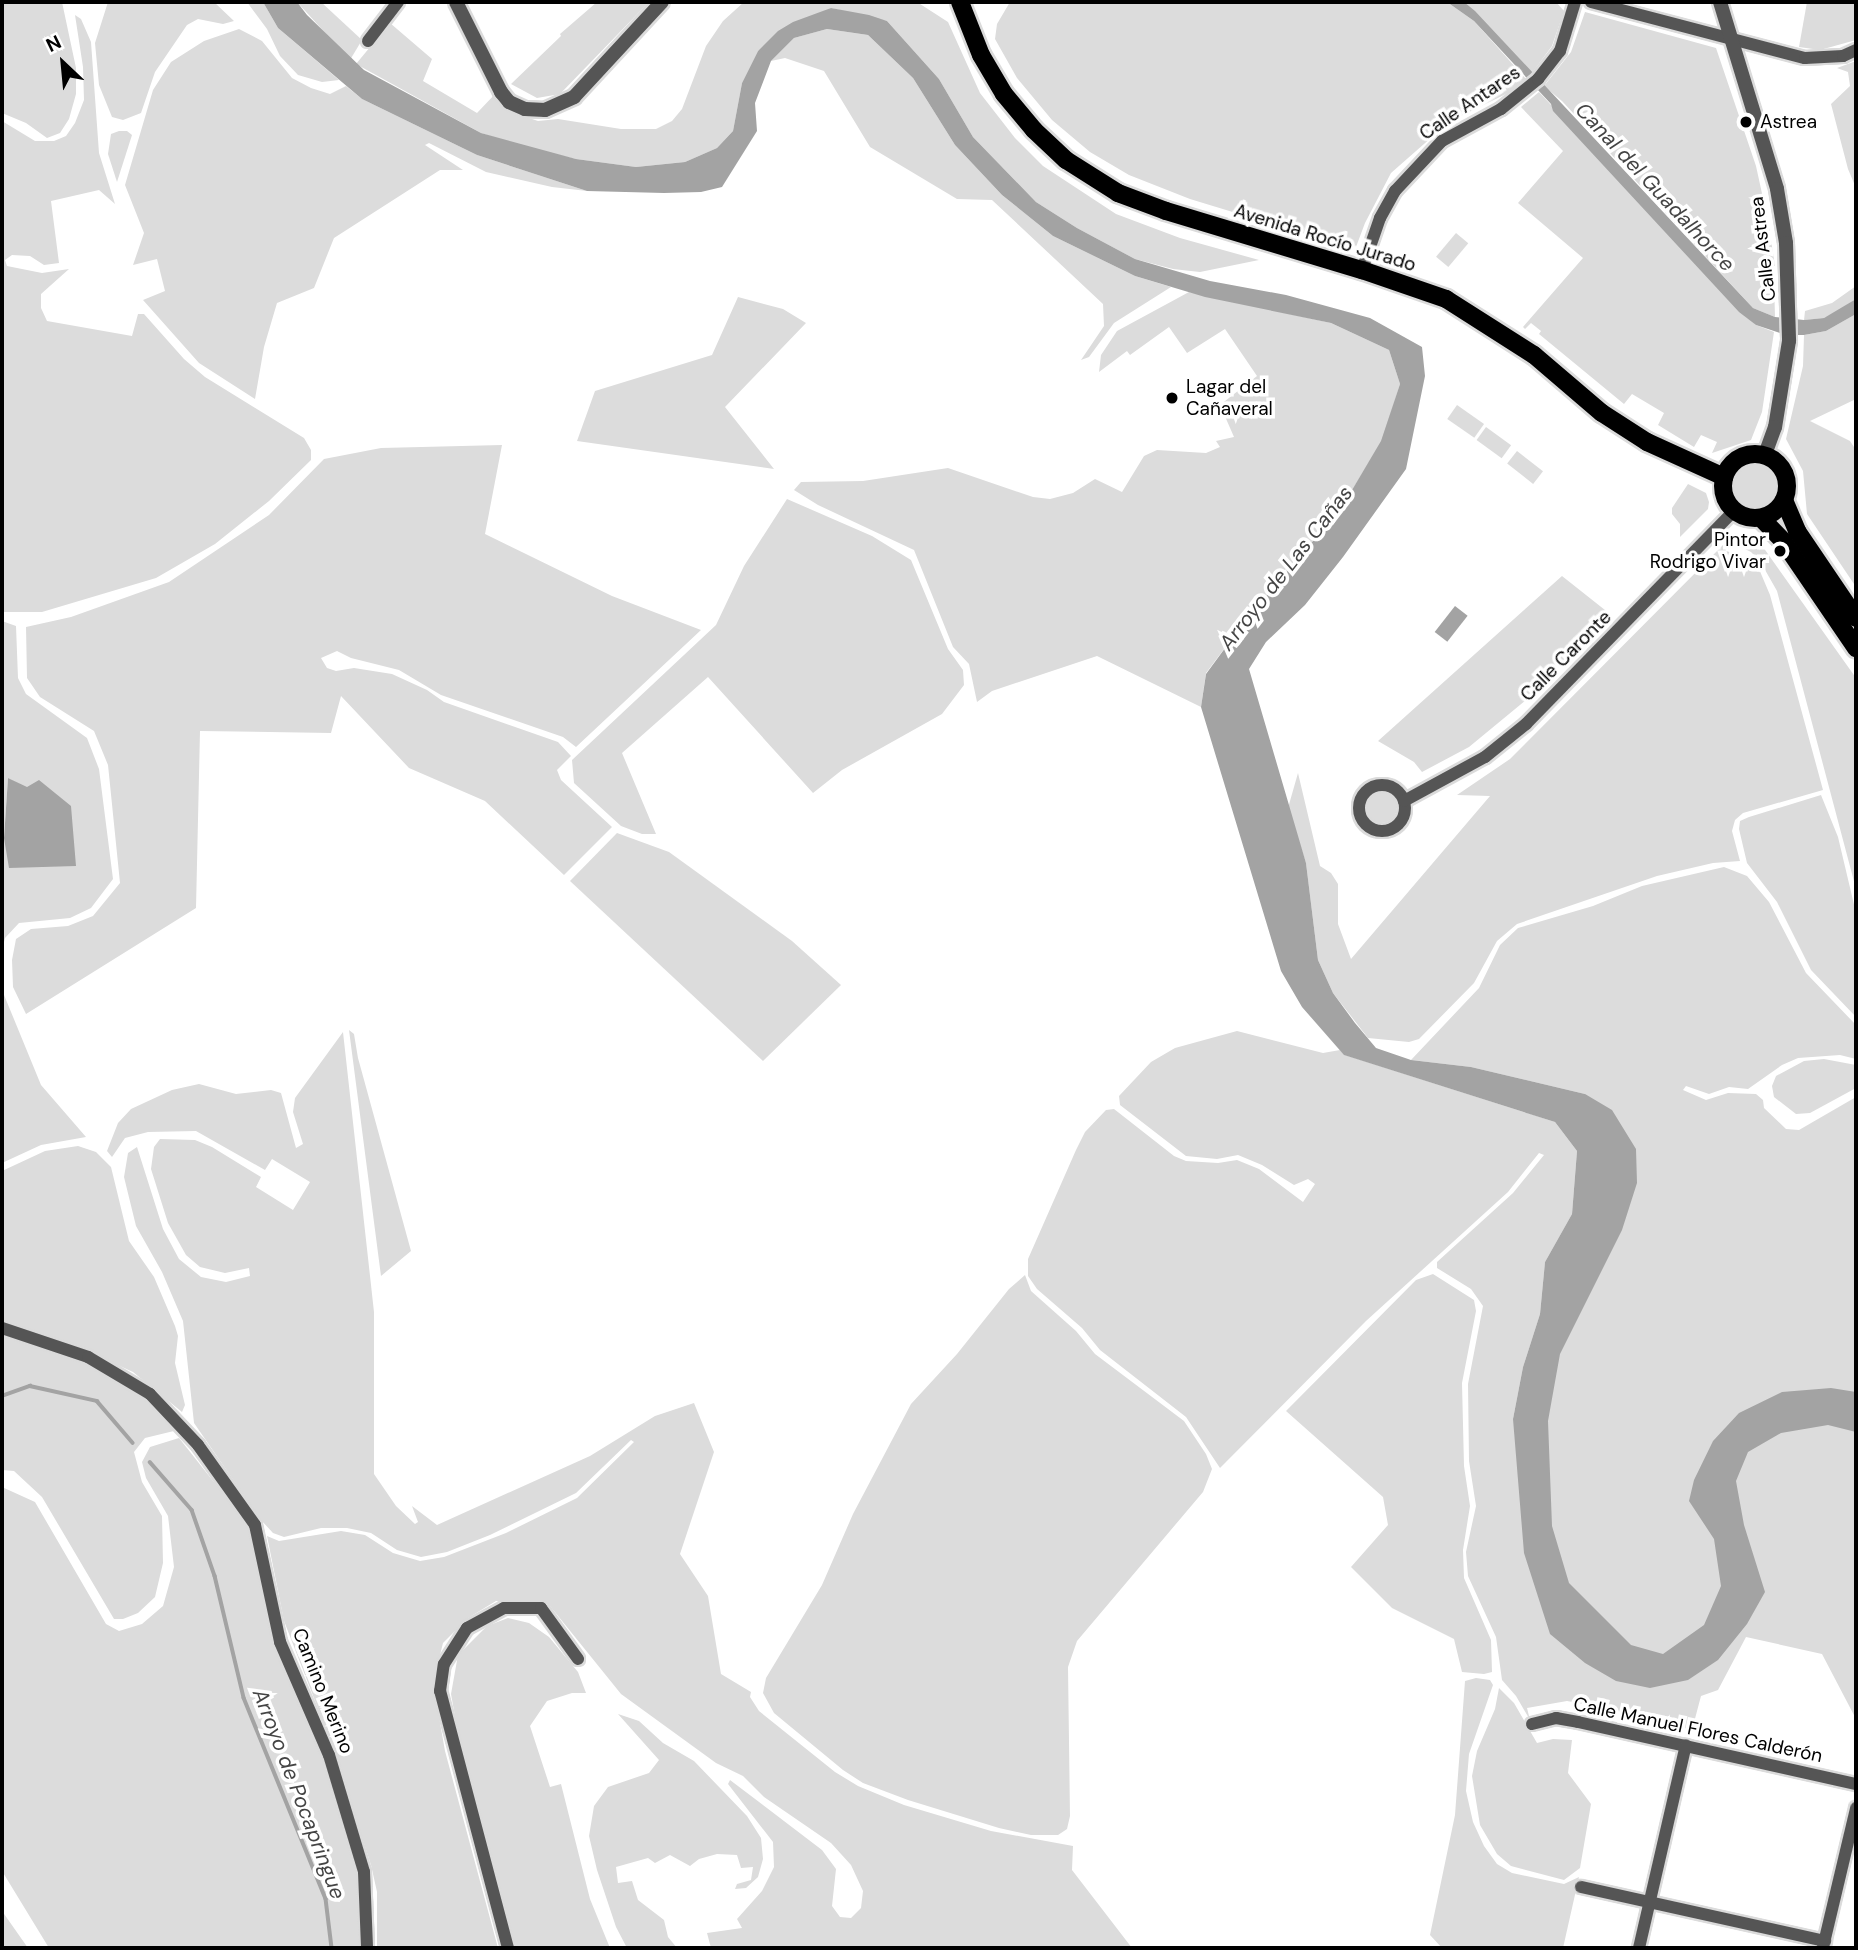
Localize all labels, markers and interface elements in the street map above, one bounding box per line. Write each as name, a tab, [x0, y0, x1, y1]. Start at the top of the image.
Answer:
north arrow	[28, 28, 98, 98]
text: N	[42, 29, 65, 58]
street label: Calle Antares	[1415, 61, 1525, 145]
water label: Canal del Guadalhorce	[1570, 97, 1740, 277]
place label: Astrea	[1760, 111, 1817, 133]
marker: Astrea	[1738, 114, 1754, 130]
street label: Calle Astrea	[1745, 195, 1781, 303]
street label: Avenida Rocío Jurado	[1231, 199, 1419, 277]
place label: Lagar del Cañaveral	[1186, 376, 1273, 420]
marker: Lagar del Cañaveral	[1164, 390, 1180, 406]
water label: Arroyo de Las Cañas	[1214, 481, 1358, 655]
place label: Pintor Rodrigo Vivar	[1650, 529, 1766, 573]
marker: Pintor Rodrigo Vivar	[1772, 543, 1788, 559]
street label: Calle Caronte	[1516, 606, 1616, 706]
street label: Camino Merino	[287, 1625, 359, 1757]
water label: Arroyo de Pocapringue	[247, 1685, 351, 1903]
street label: Calle Manuel Flores Calderón	[1571, 1692, 1825, 1768]

